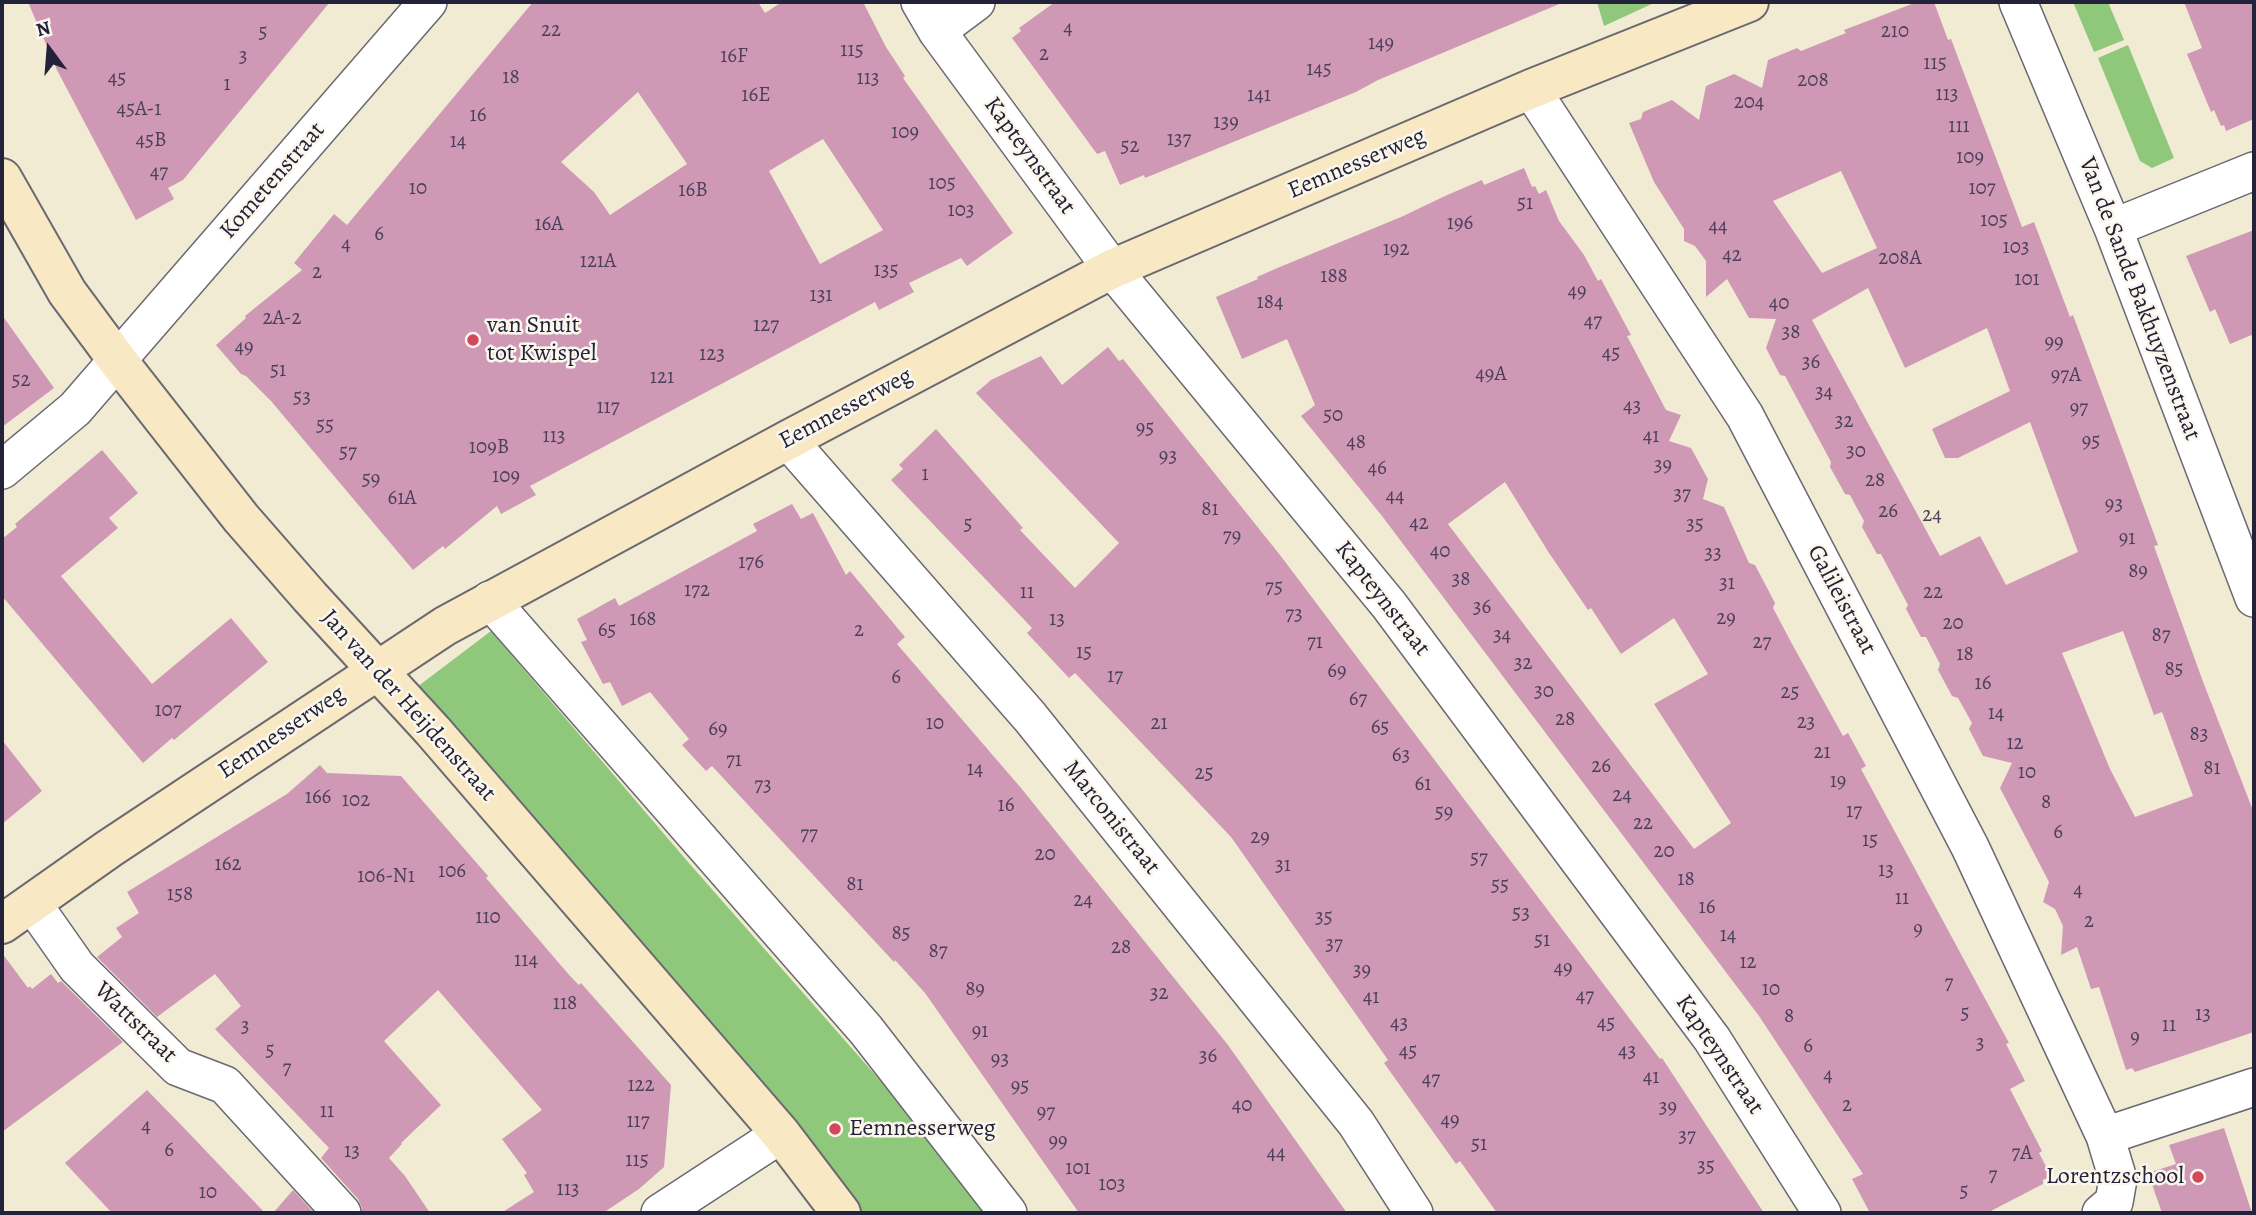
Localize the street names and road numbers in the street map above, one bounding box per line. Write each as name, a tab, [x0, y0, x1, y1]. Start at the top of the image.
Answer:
street label: Kapteynstraat	[977, 92, 1081, 220]
street label: Kometenstraat	[214, 117, 332, 245]
street label: Eemnesserweg	[1284, 122, 1430, 206]
street label: Van de Sande Bakhuyzenstraat	[2072, 153, 2206, 445]
street label: Eemnesserweg	[774, 362, 918, 456]
street label: Kapteynstraat	[1328, 536, 1436, 662]
street label: Galileistraat	[1800, 540, 1882, 660]
street label: Jan van der Heijdenstraat	[314, 604, 502, 808]
street label: Eemnesserweg	[213, 680, 351, 786]
street label: Marconistraat	[1056, 755, 1166, 881]
street label: Wattstraat	[87, 976, 183, 1070]
street label: Kapteynstraat	[1668, 990, 1770, 1120]

